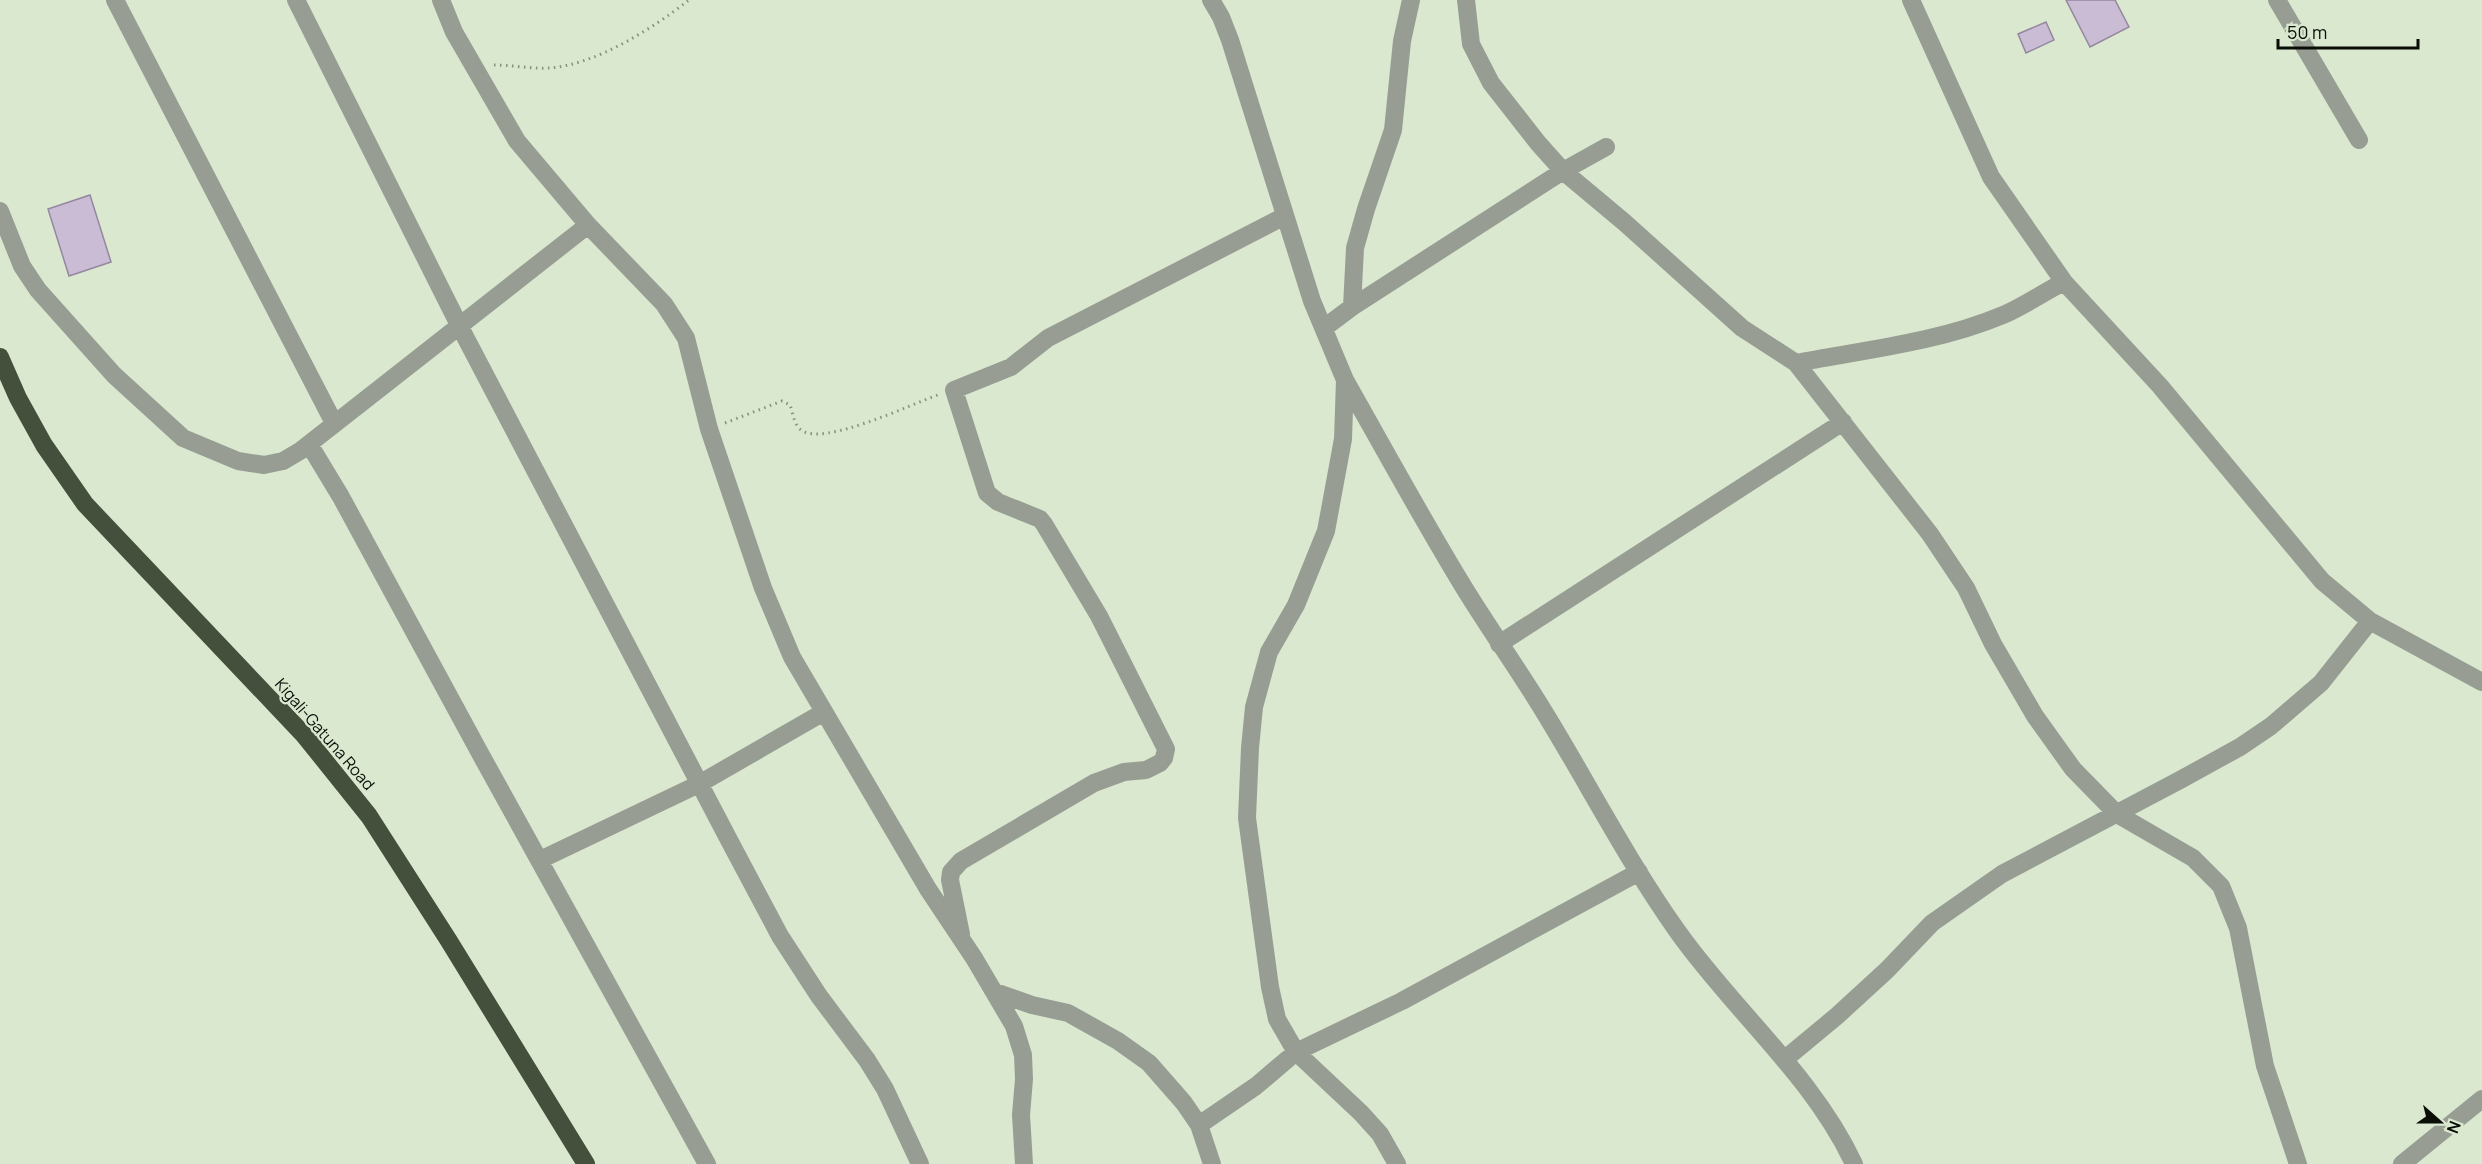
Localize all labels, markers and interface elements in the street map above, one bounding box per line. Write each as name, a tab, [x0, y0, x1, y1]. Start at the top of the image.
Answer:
scale bar	[2278, 12, 2418, 50]
text: 50 m	[2287, 20, 2327, 44]
street label: Kigali-Gatuna Road	[270, 673, 380, 795]
north arrow	[2410, 1092, 2470, 1152]
text: N	[2442, 1118, 2466, 1137]

